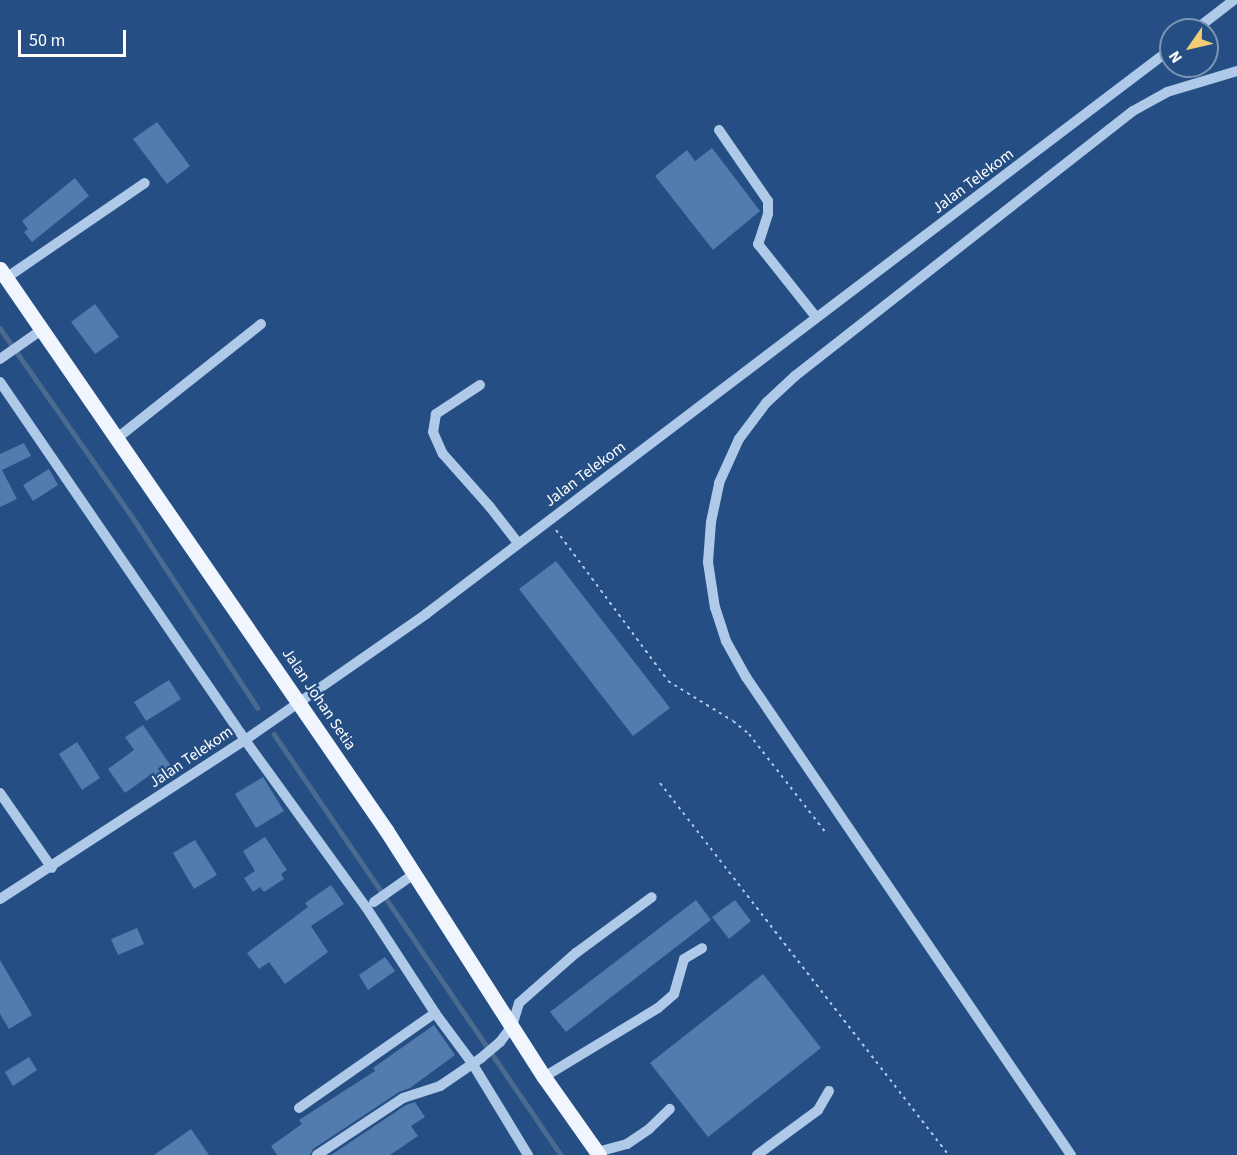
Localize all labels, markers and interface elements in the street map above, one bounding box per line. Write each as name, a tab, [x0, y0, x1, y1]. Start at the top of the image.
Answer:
scale bar	[21, 18, 129, 56]
north arrow	[1159, 18, 1219, 78]
text: 50 m	[29, 28, 65, 53]
text: N	[1164, 46, 1188, 68]
street label: Jalan Telekom	[929, 144, 1017, 218]
street label: Jalan Telekom	[541, 437, 629, 511]
street label: Jalan Johan Setia	[278, 644, 360, 754]
street label: Jalan Telekom	[145, 722, 237, 792]

